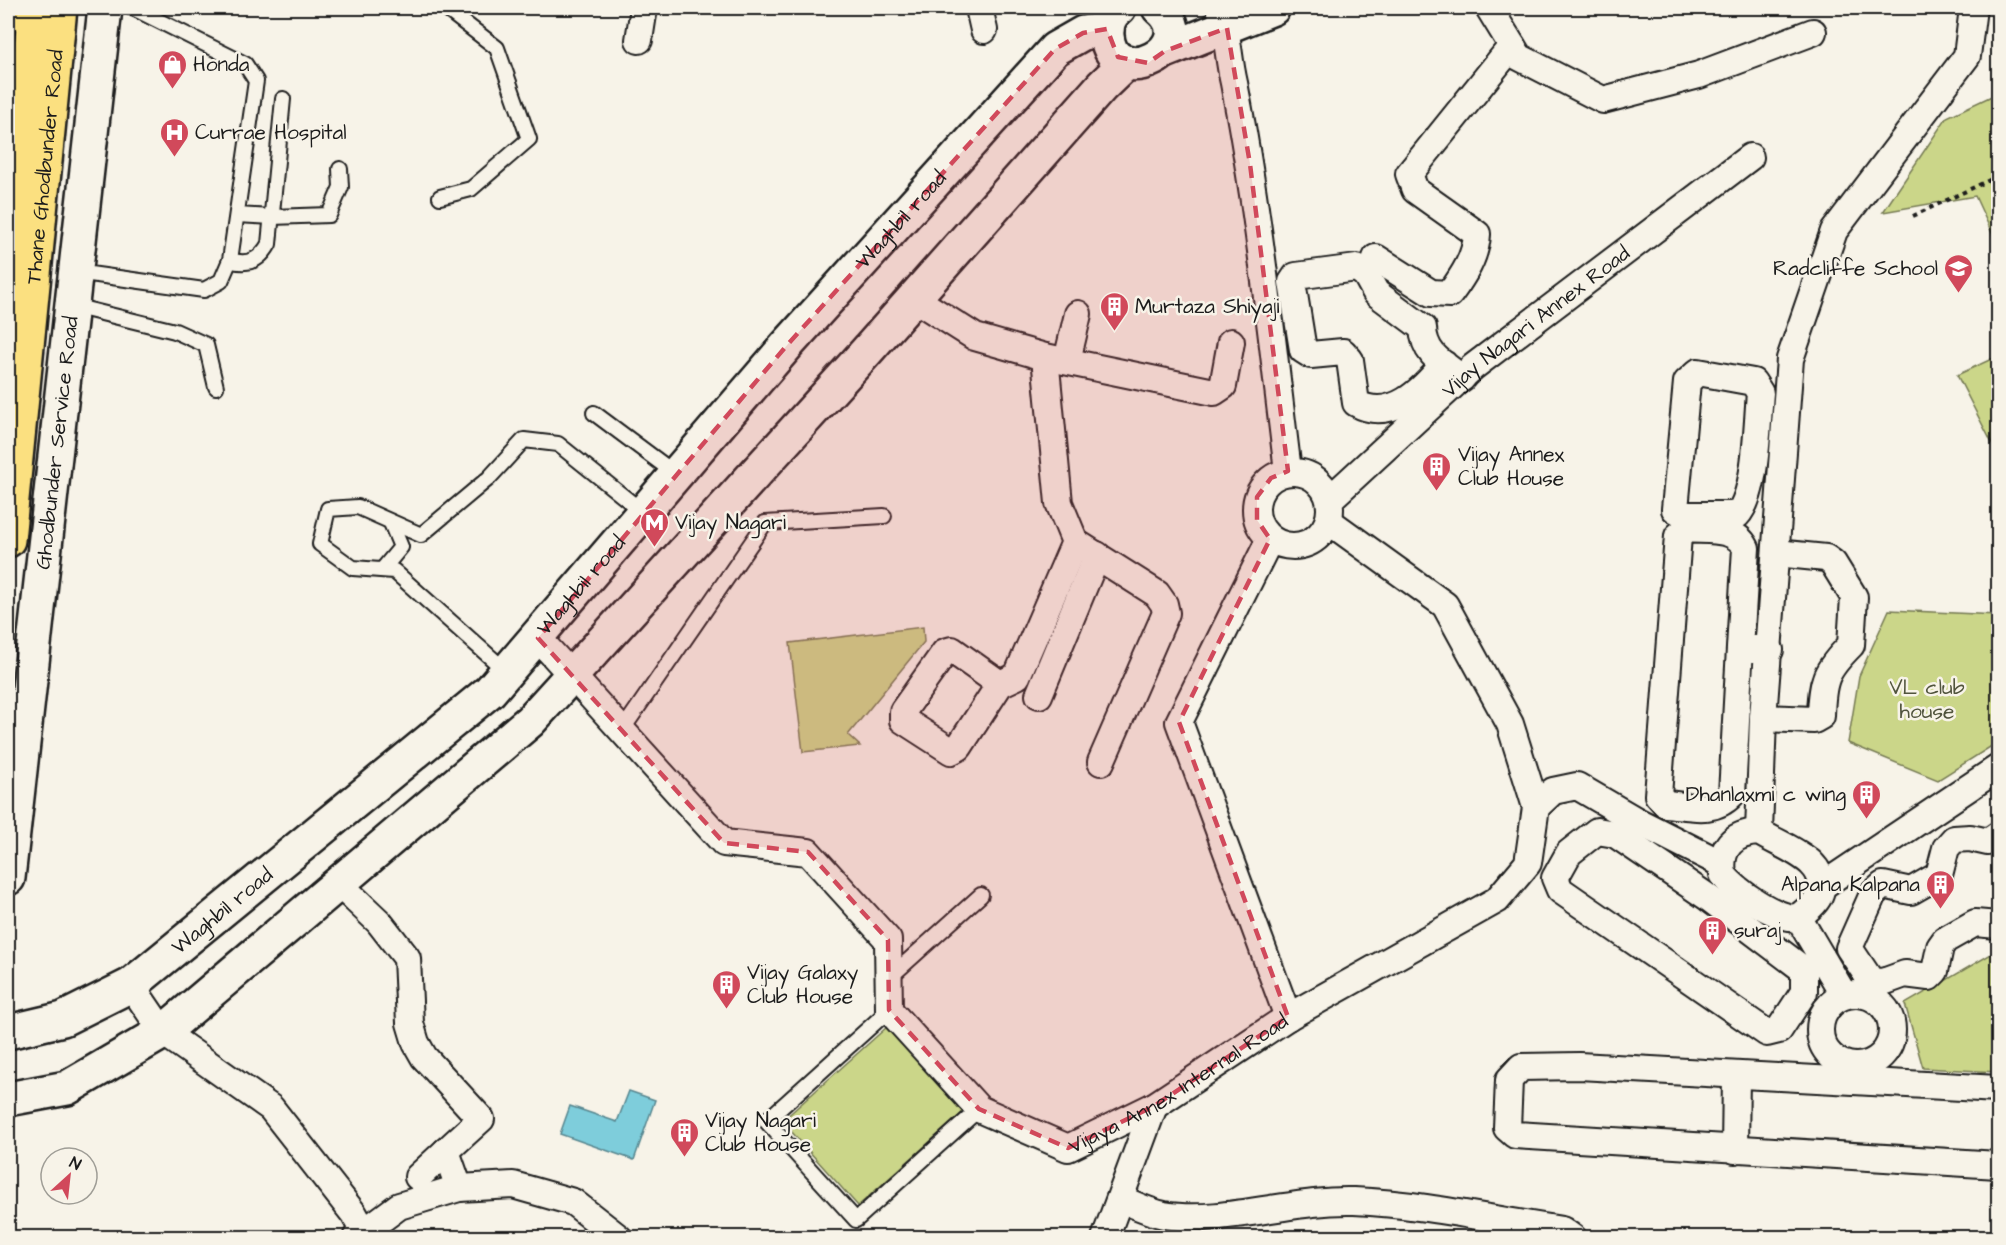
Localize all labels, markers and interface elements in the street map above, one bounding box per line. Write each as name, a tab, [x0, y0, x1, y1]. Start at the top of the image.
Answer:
street label: Thane Ghodbunder Road	[19, 48, 70, 285]
shop icon: Honda	[156, 48, 188, 90]
place label: Honda	[193, 50, 250, 79]
hospital icon: Currae Hospital	[158, 116, 190, 158]
place label: Currae Hospital	[195, 118, 347, 148]
street label: Waghbil road	[849, 164, 953, 275]
street label: Vijay Nagari Annex Road	[1435, 239, 1636, 404]
school or university icon: Radcliffe School	[1943, 252, 1975, 294]
place label: Radcliffe School	[1773, 254, 1938, 283]
building icon: Murtaza Shiyaji	[1098, 290, 1130, 332]
place label: Murtaza Shiyaji	[1135, 292, 1279, 323]
street label: Ghodbunder Service Road	[28, 314, 85, 571]
place label: Vijay Annex Club House	[1458, 440, 1565, 493]
building icon: Vijay Annex Club House	[1421, 450, 1453, 492]
metro station icon: Vijay Nagari	[638, 506, 670, 548]
place label: Vijay Nagari	[675, 508, 786, 539]
street label: Waghbil road	[530, 529, 632, 641]
park label: VL club house	[1889, 673, 1965, 726]
building icon: Dhanlaxmi c wing	[1851, 778, 1883, 820]
place label: Dhanlaxmi c wing	[1686, 780, 1846, 811]
street label: Waghbil road	[165, 860, 279, 961]
building icon: Alpana Kalpana	[1925, 868, 1957, 910]
place label: Alpana Kalpana	[1781, 870, 1920, 900]
building icon: suraj	[1697, 914, 1729, 956]
place label: suraj	[1734, 916, 1781, 945]
place label: Vijay Galaxy Club House	[747, 958, 859, 1011]
building icon: Vijay Galaxy Club House	[710, 968, 742, 1010]
street label: Vijaya Annex Internal Road	[1063, 1006, 1294, 1160]
place label: Vijay Nagari Club House	[705, 1106, 816, 1159]
building icon: Vijay Nagari Club House	[668, 1116, 700, 1158]
north arrow	[39, 1146, 99, 1206]
text: N	[66, 1151, 85, 1176]

